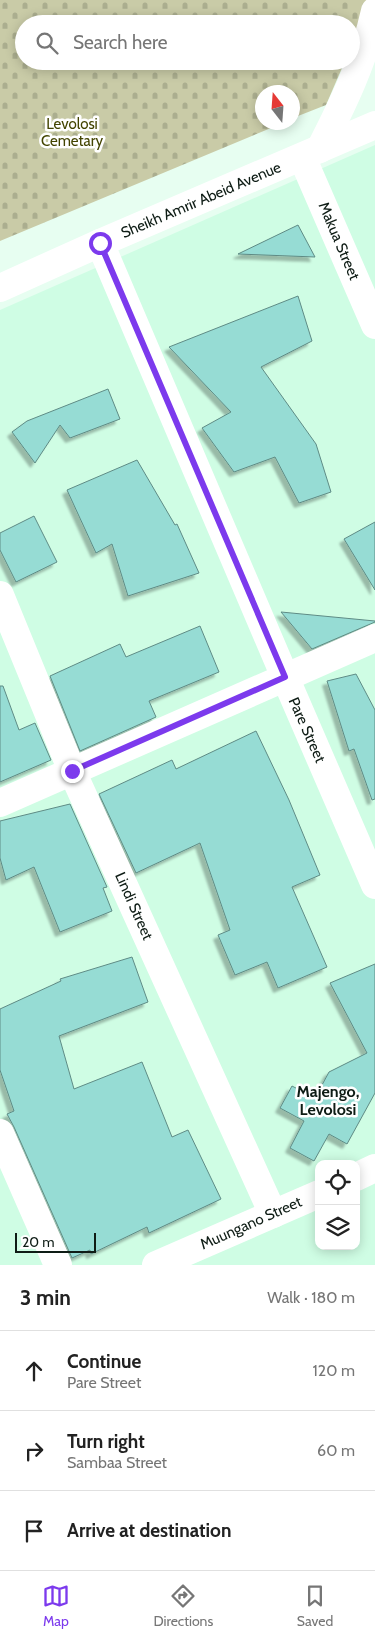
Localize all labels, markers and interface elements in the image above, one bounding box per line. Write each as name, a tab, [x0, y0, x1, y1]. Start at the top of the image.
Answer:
search box	[15, 15, 360, 70]
icon: search	[33, 29, 61, 57]
text: Search here	[73, 31, 167, 54]
north arrow	[255, 85, 300, 130]
park label: Levolosi Cemetary	[41, 115, 103, 150]
street label: Sheikh Amrir Abeid Avenue	[118, 158, 284, 242]
street label: Makua Street	[315, 199, 363, 283]
route start	[89, 232, 112, 255]
street label: Pare Street	[285, 694, 329, 766]
route end	[61, 760, 84, 783]
street label: Lindi Street	[111, 869, 157, 943]
district label: Majengo, Levolosi	[297, 1082, 359, 1119]
map controls	[315, 1160, 360, 1250]
button: locate	[315, 1160, 360, 1205]
street label: Muungano Street	[197, 1193, 305, 1253]
button: layers	[315, 1205, 360, 1250]
scale bar	[15, 1230, 96, 1253]
text: 20 m	[22, 1233, 55, 1251]
text: 3 min	[20, 1285, 71, 1310]
text: Walk · 180 m	[267, 1288, 355, 1307]
text: Continue	[67, 1350, 141, 1373]
icon: ahead	[20, 1357, 48, 1385]
text: 120 m	[313, 1361, 355, 1380]
text: Pare Street	[67, 1373, 141, 1392]
text: Turn right	[67, 1430, 145, 1453]
icon: right	[20, 1437, 48, 1465]
text: 60 m	[317, 1441, 355, 1460]
text: Sambaa Street	[67, 1453, 167, 1472]
icon: arrive	[20, 1517, 48, 1545]
text: Arrive at destination	[67, 1519, 231, 1542]
tab: Map	[42, 1582, 70, 1630]
tab: Directions	[153, 1582, 213, 1630]
tab: Saved	[297, 1582, 333, 1630]

